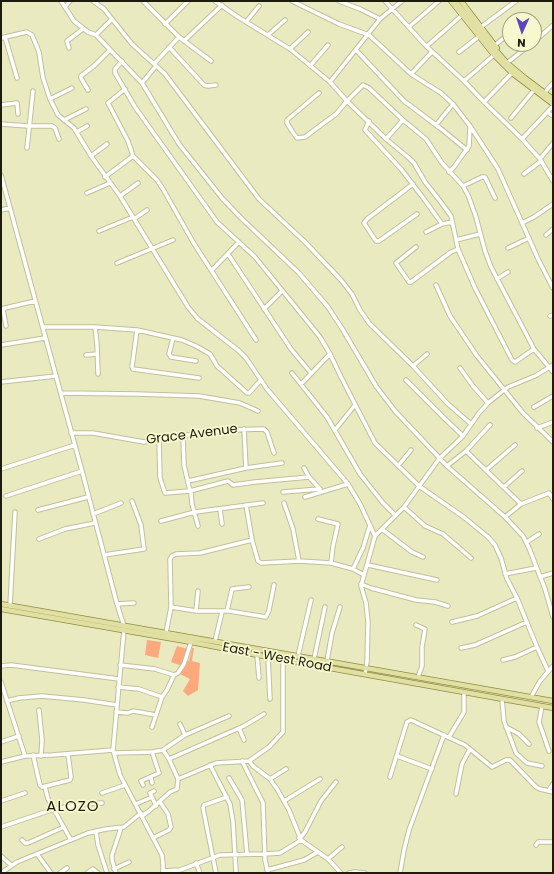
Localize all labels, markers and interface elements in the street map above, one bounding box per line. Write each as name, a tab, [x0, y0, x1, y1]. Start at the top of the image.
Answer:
north arrow	[502, 12, 542, 52]
text: N	[517, 35, 526, 51]
street label: Grace Avenue	[145, 422, 239, 448]
street label: East - West Road	[221, 640, 333, 676]
district label: ALOZO	[46, 798, 100, 816]

